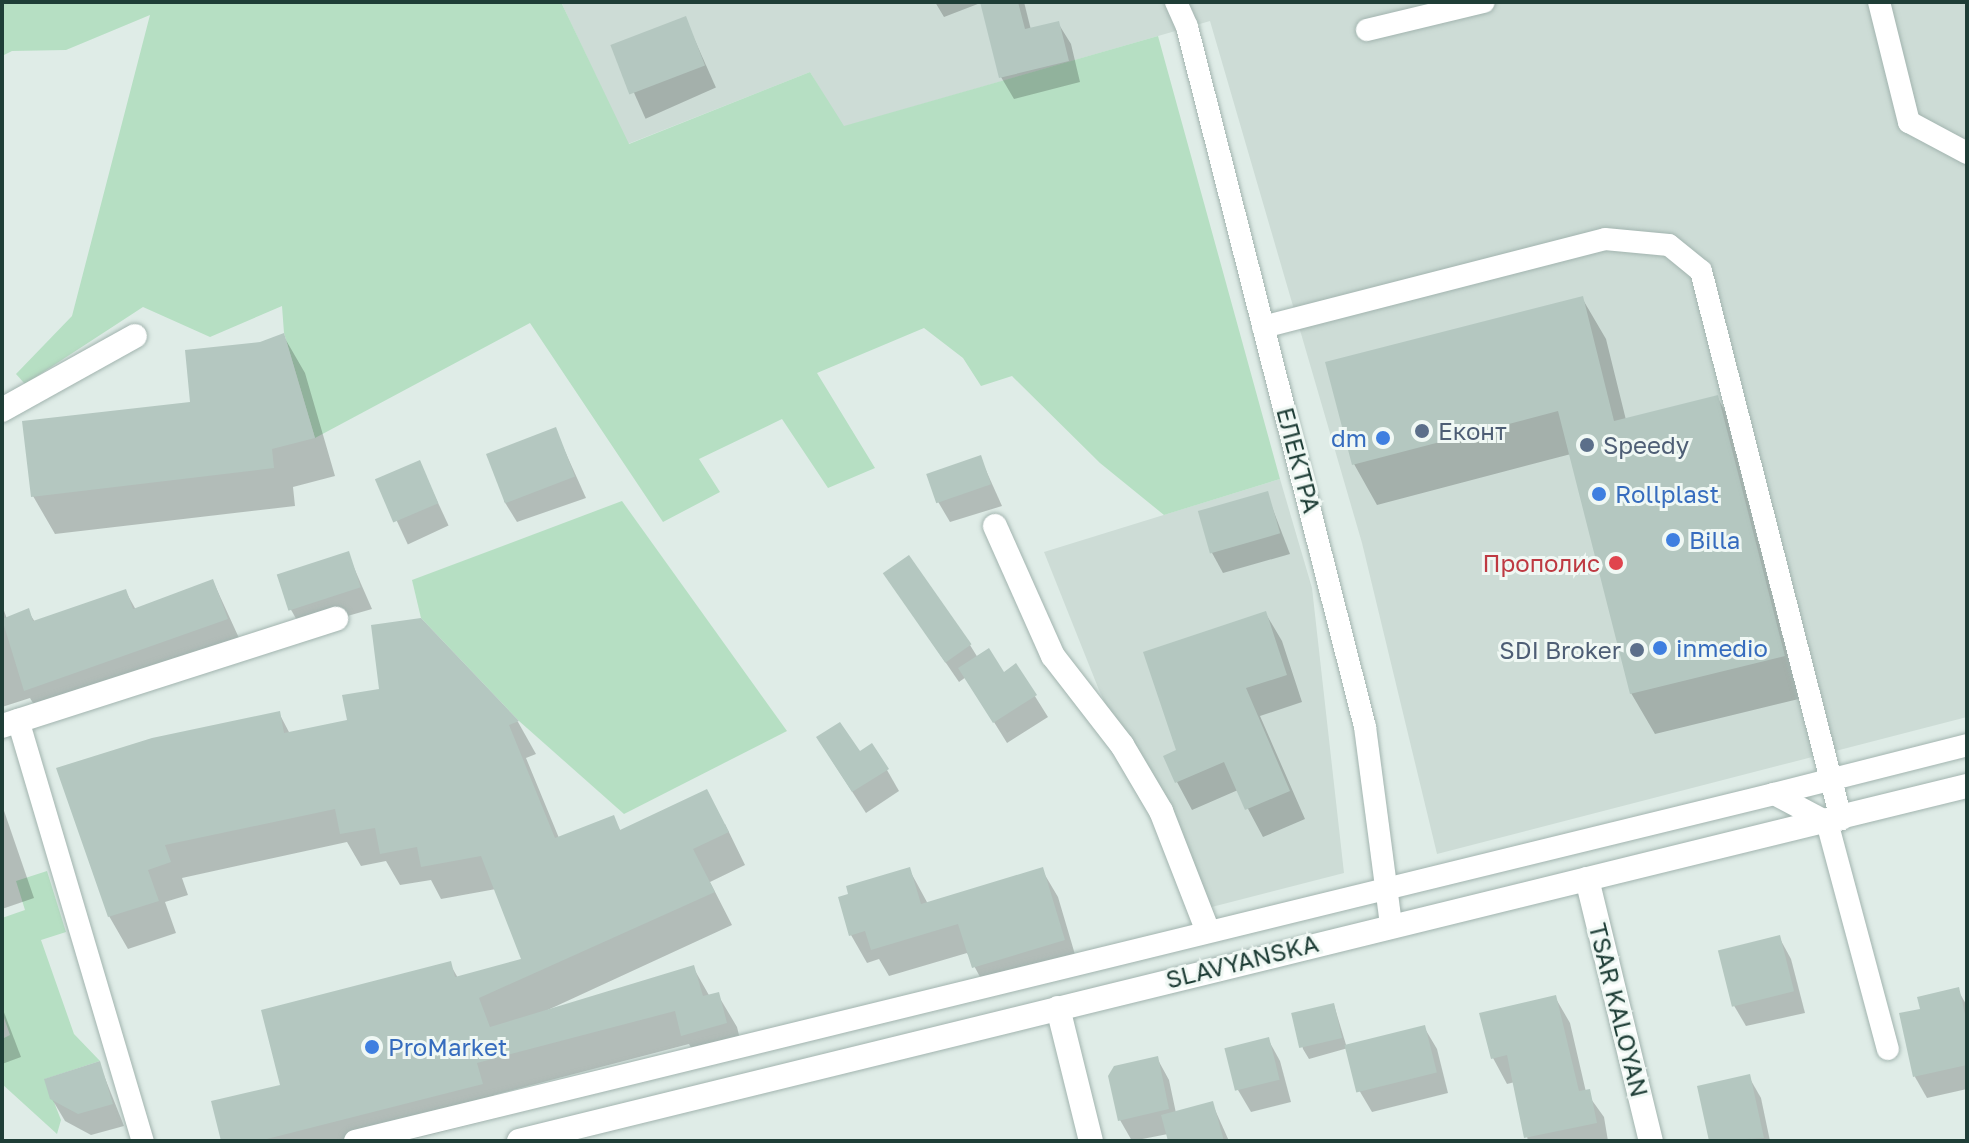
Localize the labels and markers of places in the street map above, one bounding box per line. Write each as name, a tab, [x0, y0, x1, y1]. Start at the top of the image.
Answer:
place label: Еконт	[1438, 417, 1507, 445]
marker: Еконт	[1413, 422, 1431, 440]
place label: dm	[1331, 424, 1367, 452]
marker: dm	[1374, 429, 1392, 447]
place label: Speedy	[1603, 431, 1689, 459]
marker: Speedy	[1578, 436, 1596, 454]
place label: Rollplast	[1615, 480, 1719, 508]
marker: Rollplast	[1590, 485, 1608, 503]
place label: Billa	[1689, 526, 1740, 554]
marker: Billa	[1664, 531, 1682, 549]
place label: Прополис	[1483, 549, 1600, 577]
marker: Прополис	[1607, 554, 1625, 572]
place label: inmedio	[1676, 634, 1768, 662]
place label: SDI Broker	[1499, 636, 1621, 664]
marker: inmedio	[1651, 639, 1669, 657]
marker: SDI Broker	[1628, 641, 1646, 659]
place label: ProMarket	[388, 1033, 507, 1061]
marker: ProMarket	[363, 1038, 381, 1056]

